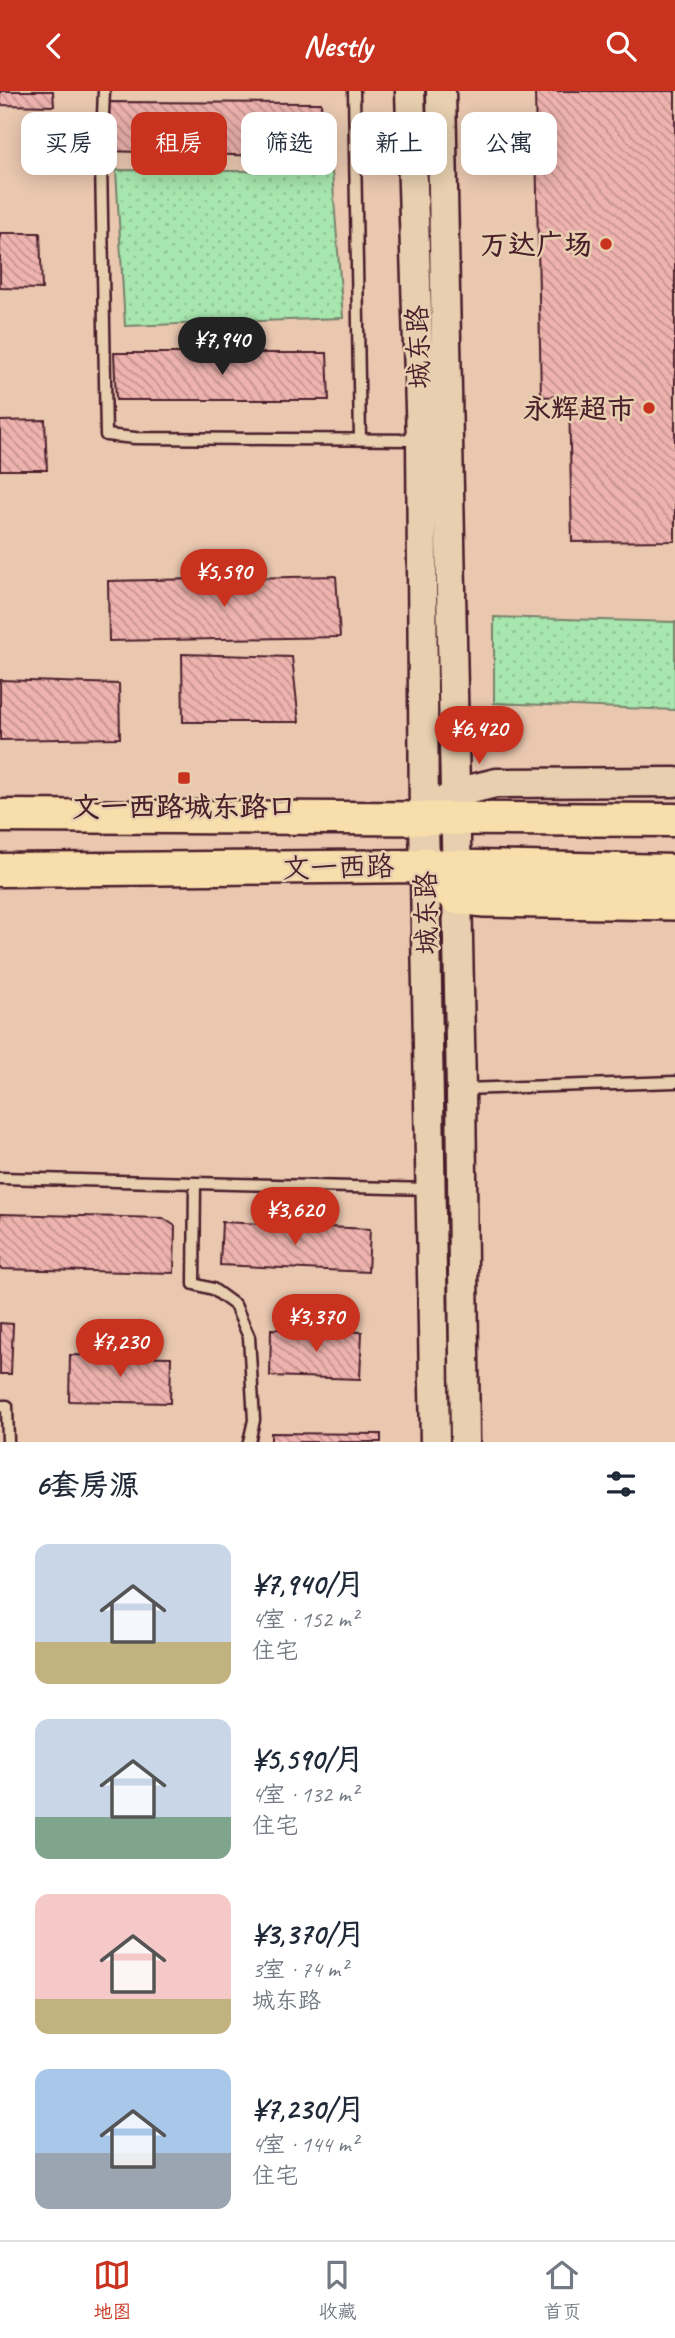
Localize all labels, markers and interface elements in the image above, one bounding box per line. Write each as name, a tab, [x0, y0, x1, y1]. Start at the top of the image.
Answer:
text: Nestly	[303, 25, 372, 66]
icon: back	[35, 27, 73, 65]
icon: search	[602, 27, 640, 65]
chip: 买房	[21, 112, 117, 175]
chip: 租房	[131, 112, 227, 175]
chip: 筛选	[241, 112, 337, 175]
chip: 新上	[351, 112, 447, 175]
chip: 公寓	[461, 112, 557, 175]
place label: 万达广场	[480, 227, 592, 262]
marker: 万达广场	[598, 236, 614, 252]
street label: 城东路	[399, 304, 437, 390]
pin: ¥7,940	[165, 317, 279, 377]
text: ¥7,940	[194, 325, 250, 354]
place label: 永辉超市	[523, 391, 635, 426]
marker: 永辉超市	[641, 400, 657, 416]
pin: ¥5,590	[167, 549, 281, 609]
text: ¥5,590	[196, 557, 252, 586]
pin: ¥6,420	[422, 707, 536, 766]
text: ¥6,420	[451, 714, 507, 743]
marker: 文一西路城东路口	[176, 770, 192, 786]
place label: 文一西路城东路口	[72, 789, 296, 824]
street label: 文一西路	[282, 849, 394, 885]
street label: 城东路	[408, 871, 444, 955]
pin: ¥3,620	[238, 1187, 352, 1247]
text: ¥3,620	[267, 1195, 323, 1224]
pin: ¥3,370	[259, 1295, 373, 1354]
text: ¥3,370	[288, 1302, 344, 1331]
pin: ¥7,230	[63, 1319, 177, 1379]
text: ¥7,230	[92, 1327, 148, 1356]
icon: filters	[602, 1465, 640, 1503]
text: 6套房源	[35, 1466, 139, 1504]
text: ¥7,940/月	[252, 1565, 365, 1603]
icon: home	[91, 1572, 175, 1656]
text: 4室 · 152 m²	[252, 1605, 358, 1634]
text: 住宅	[252, 1636, 298, 1665]
text: ¥5,590/月	[252, 1740, 364, 1778]
icon: home	[91, 1747, 175, 1831]
text: 4室 · 132 m²	[252, 1780, 358, 1809]
text: 住宅	[252, 1811, 298, 1840]
text: ¥3,370/月	[252, 1915, 365, 1953]
icon: home	[91, 1922, 175, 2006]
text: 3室 · 74 m²	[252, 1955, 347, 1984]
text: 城东路	[252, 1986, 321, 2015]
text: ¥7,230/月	[252, 2090, 365, 2128]
icon: home	[91, 2097, 175, 2181]
text: 4室 · 144 m²	[252, 2130, 358, 2159]
text: 住宅	[252, 2161, 298, 2190]
tab: 地图	[93, 2256, 132, 2324]
tab: 收藏	[318, 2256, 357, 2324]
tab: 首页	[543, 2256, 582, 2324]

